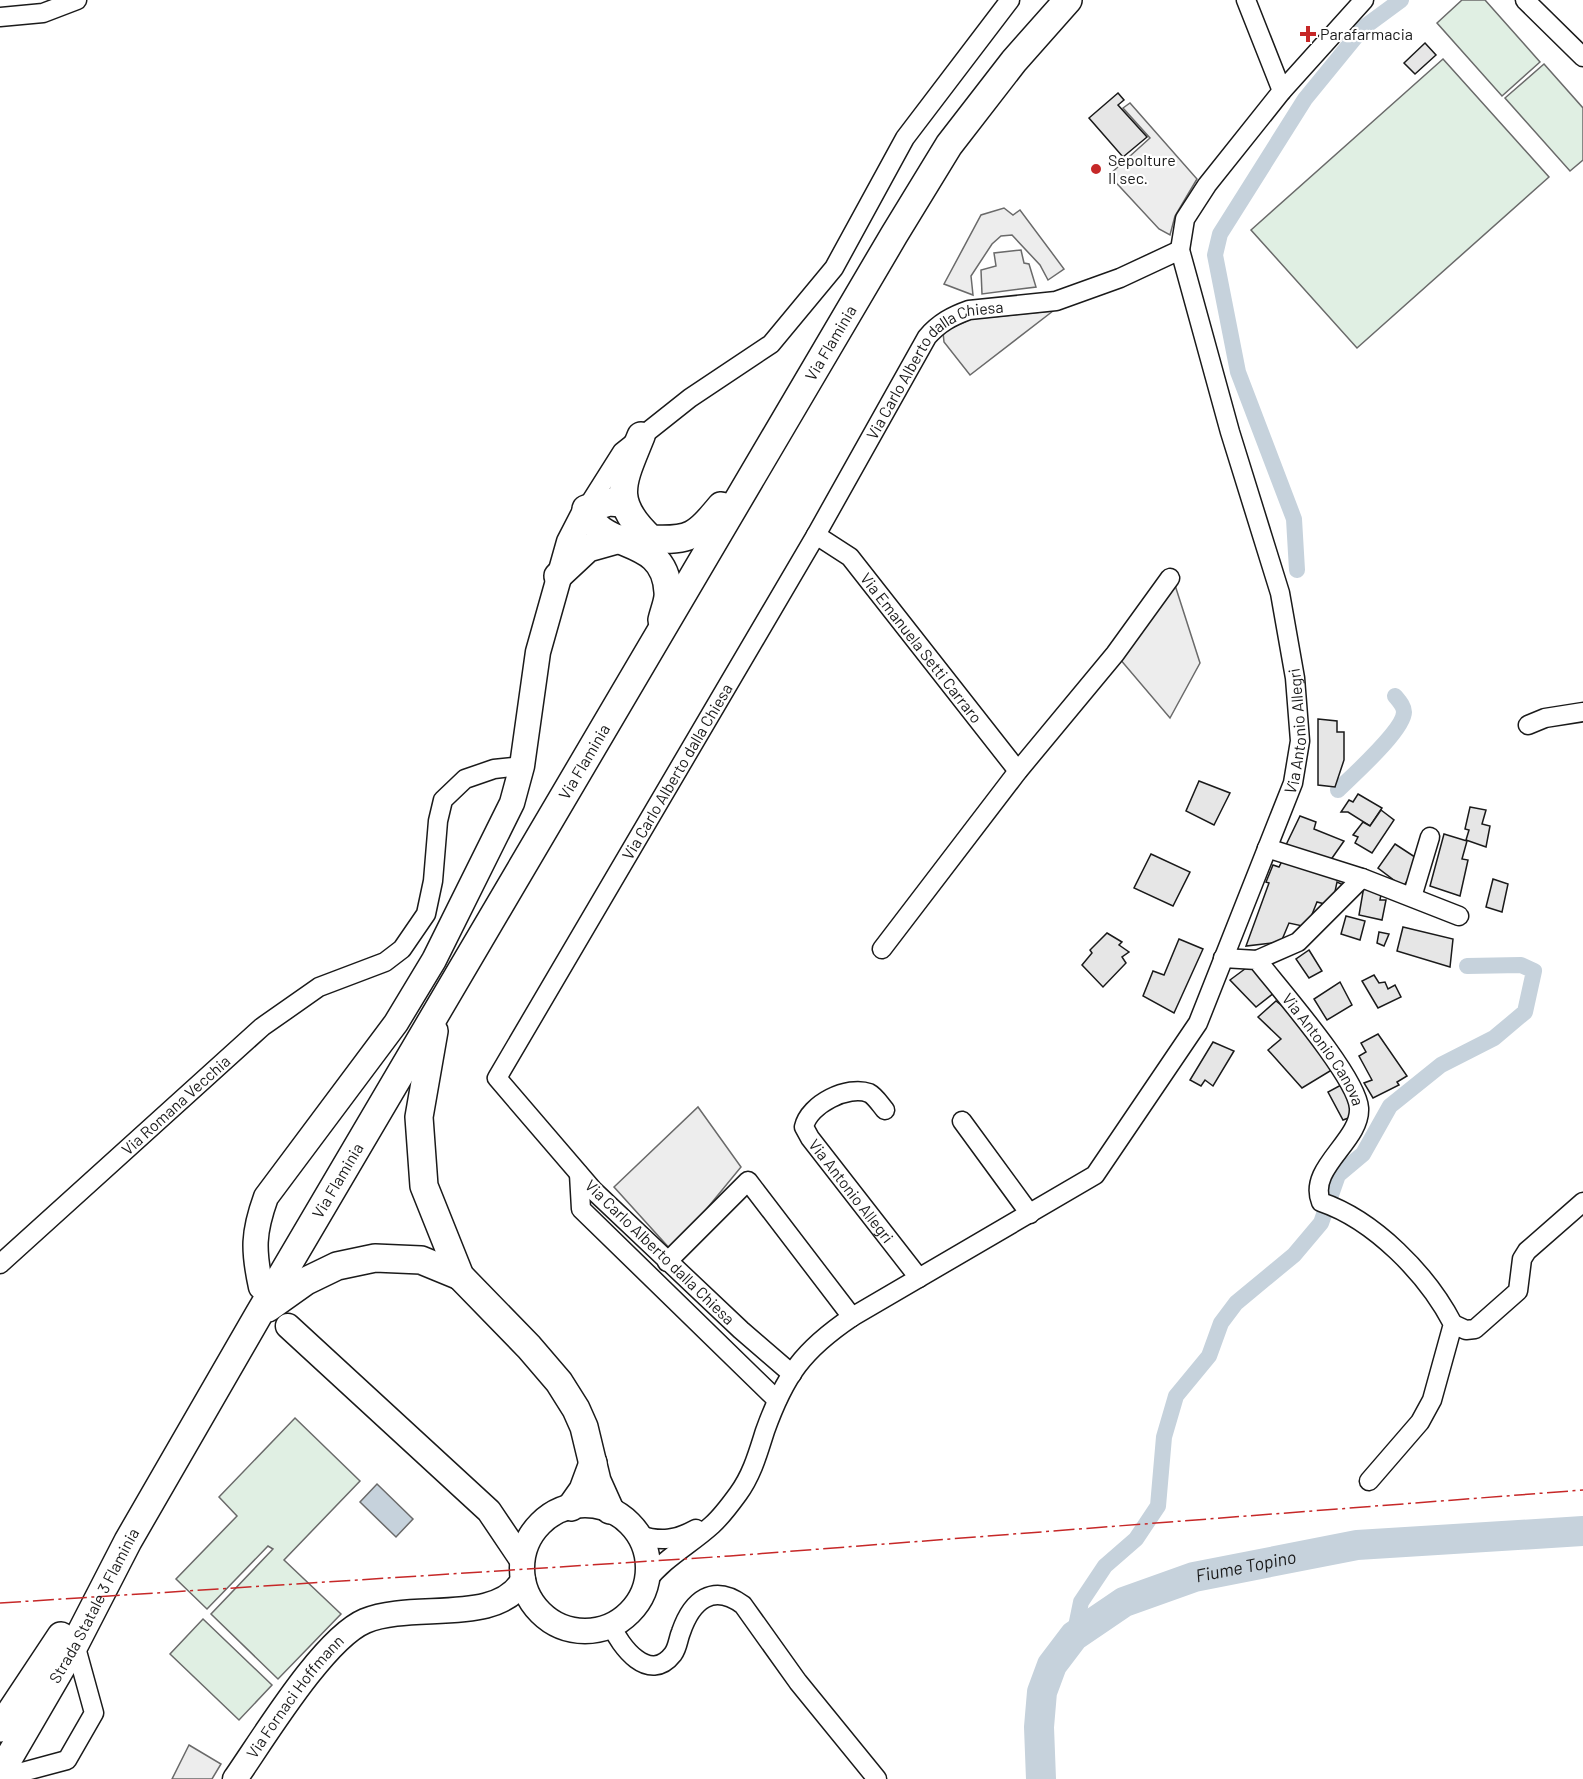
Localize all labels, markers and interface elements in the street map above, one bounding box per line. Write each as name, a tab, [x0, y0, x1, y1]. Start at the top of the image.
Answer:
place label: Parafarmacia	[1320, 24, 1413, 43]
marker: Parafarmacia	[1301, 27, 1315, 41]
place label: Sepolture II sec.	[1108, 150, 1176, 187]
marker: Sepolture II sec.	[1089, 162, 1103, 176]
street label: Via Carlo Alberto dalla Chiesa	[862, 297, 1004, 442]
street label: Via Flaminia	[801, 302, 860, 384]
street label: Via Emanuela Setti Carraro	[857, 569, 987, 726]
street label: Via Antonio Allegri	[1280, 667, 1310, 796]
street label: Via Carlo Alberto dalla Chiesa	[618, 680, 736, 863]
street label: Via Flaminia	[554, 720, 613, 803]
street label: Via Antonio Canova	[1279, 989, 1368, 1108]
street label: Via Romana Vecchia	[117, 1051, 234, 1158]
street label: Via Antonio Allegri	[805, 1135, 898, 1246]
street label: Via Flaminia	[308, 1139, 367, 1221]
street label: Via Carlo Alberto dalla Chiesa	[582, 1175, 739, 1328]
street label: Strada Statale 3 Flaminia	[44, 1524, 142, 1686]
water label: Fiume Topino	[1193, 1545, 1298, 1586]
street label: Via Fornaci Hoffmann	[242, 1631, 347, 1761]

